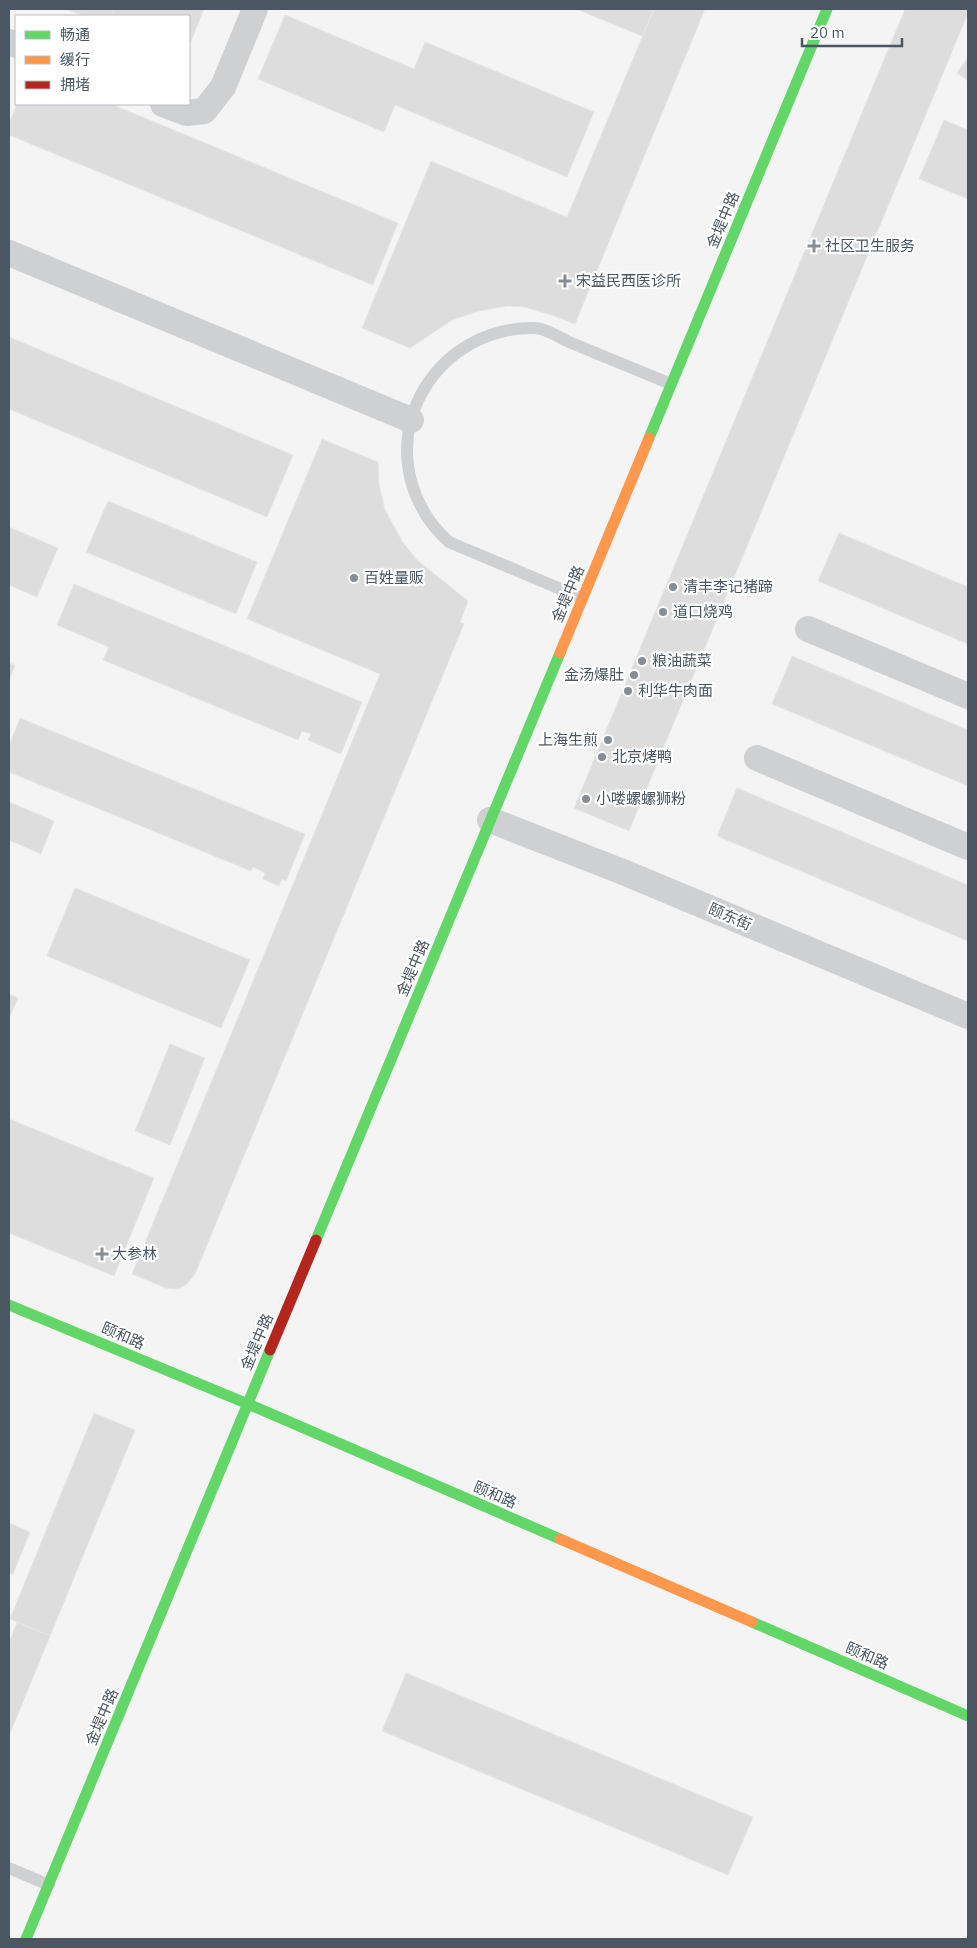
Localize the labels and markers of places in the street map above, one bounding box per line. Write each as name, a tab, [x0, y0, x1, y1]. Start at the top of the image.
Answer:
place label: 社区卫生服务	[825, 236, 915, 255]
marker: 社区卫生服务	[807, 239, 821, 253]
place label: 宋益民西医诊所	[576, 271, 681, 290]
marker: 宋益民西医诊所	[558, 274, 572, 288]
place label: 百姓量贩	[364, 568, 424, 587]
marker: 百姓量贩	[348, 572, 360, 584]
place label: 清丰李记猪蹄	[683, 577, 773, 596]
marker: 清丰李记猪蹄	[667, 581, 679, 593]
place label: 道口烧鸡	[673, 602, 733, 621]
marker: 道口烧鸡	[657, 606, 669, 618]
place label: 粮油蔬菜	[652, 651, 712, 670]
marker: 粮油蔬菜	[636, 655, 648, 667]
place label: 金汤爆肚	[564, 665, 624, 684]
marker: 金汤爆肚	[628, 669, 640, 681]
place label: 利华牛肉面	[638, 681, 713, 700]
marker: 利华牛肉面	[622, 685, 634, 697]
place label: 上海生煎	[538, 730, 598, 749]
marker: 上海生煎	[602, 734, 614, 746]
place label: 北京烤鸭	[612, 747, 672, 766]
marker: 北京烤鸭	[596, 751, 608, 763]
place label: 小喽螺螺狮粉	[596, 789, 686, 808]
marker: 小喽螺螺狮粉	[580, 793, 592, 805]
place label: 大参林	[112, 1244, 157, 1263]
marker: 大参林	[96, 1248, 108, 1260]

